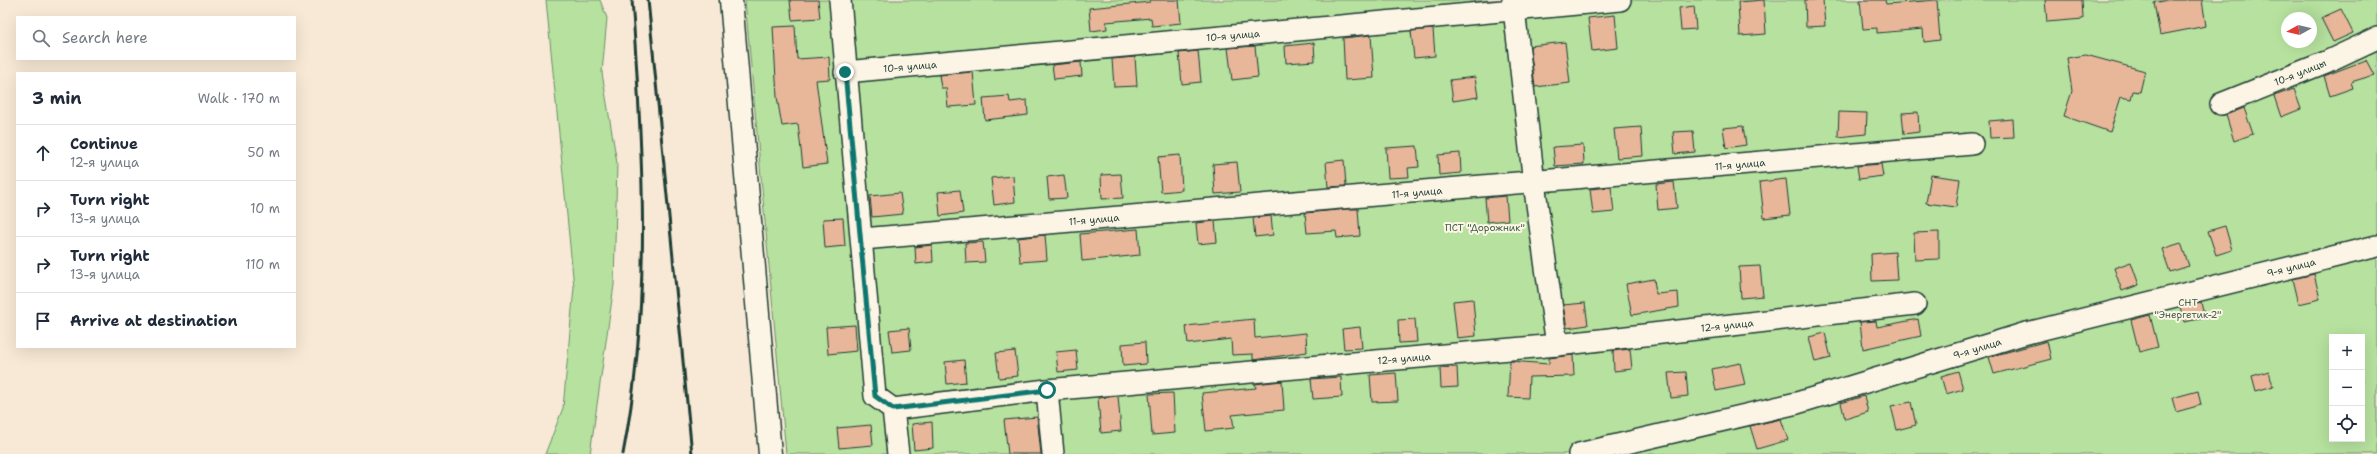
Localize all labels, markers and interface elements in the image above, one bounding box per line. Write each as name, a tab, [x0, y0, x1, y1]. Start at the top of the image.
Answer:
north arrow	[2281, 12, 2317, 48]
search box	[16, 16, 296, 60]
icon: search	[30, 27, 52, 49]
street label: 10-я улица	[1206, 27, 1261, 44]
text: Search here	[62, 28, 148, 48]
street label: 10-я улицы	[2272, 56, 2328, 89]
street label: 10-я улица	[883, 58, 938, 75]
route end	[836, 63, 854, 81]
text: 3 min	[32, 87, 82, 109]
text: Walk · 170 m	[198, 90, 280, 107]
text: Continue	[70, 134, 138, 154]
icon: ahead	[32, 142, 54, 164]
text: 50 m	[247, 144, 280, 161]
text: 12-я улица	[70, 154, 139, 171]
street label: 11-я улица	[1714, 156, 1767, 173]
street label: 11-я улица	[1391, 184, 1444, 201]
text: Turn right	[70, 190, 150, 210]
icon: right	[32, 198, 54, 220]
text: 10 m	[250, 200, 280, 217]
text: 13-я улица	[70, 210, 140, 227]
street label: 11-я улица	[1068, 211, 1121, 228]
park label: ПСТ "Дорожник"	[1445, 221, 1525, 234]
text: Turn right	[70, 246, 150, 266]
icon: right	[32, 254, 54, 276]
street label: 9-я улица	[2265, 255, 2318, 280]
text: 110 m	[245, 256, 280, 273]
text: 13-я улица	[70, 266, 140, 283]
park label: СHТ "Энергетик-2"	[2154, 296, 2222, 321]
icon: arrive	[32, 310, 54, 332]
text: Arrive at destination	[70, 311, 238, 331]
street label: 12-я улица	[1700, 316, 1755, 335]
map controls	[2329, 334, 2365, 442]
button: +	[2329, 334, 2365, 370]
street label: 9-я улица	[1951, 335, 2004, 362]
street label: 12-я улица	[1377, 350, 1432, 367]
button: −	[2329, 370, 2365, 406]
route start	[1038, 381, 1056, 399]
button: locate	[2329, 406, 2365, 442]

